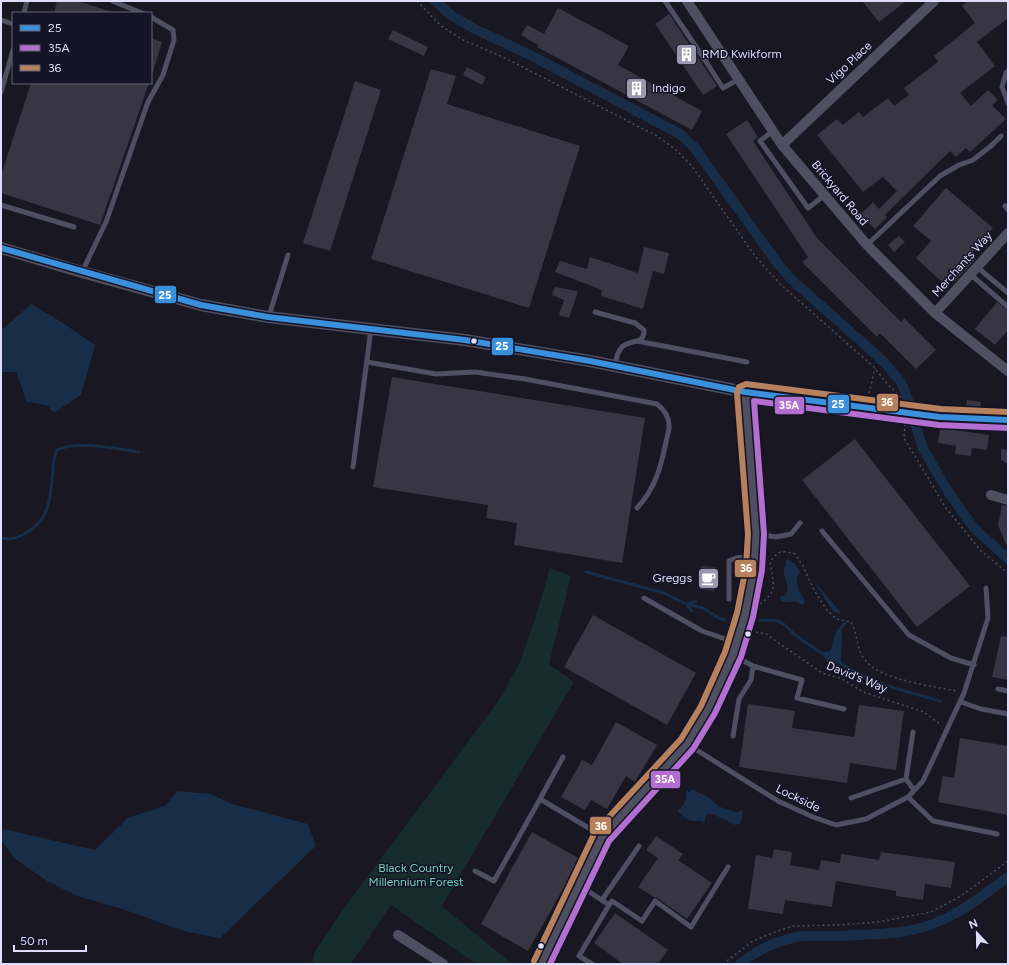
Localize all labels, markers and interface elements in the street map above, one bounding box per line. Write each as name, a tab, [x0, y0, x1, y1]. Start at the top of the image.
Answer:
legend	[12, 12, 152, 84]
text: 25	[48, 21, 62, 35]
street label: Vigo Place	[823, 38, 875, 87]
text: 35A	[48, 41, 70, 55]
building icon: RMD Kwikform	[674, 41, 700, 67]
place label: RMD Kwikform	[702, 47, 782, 61]
text: 36	[48, 61, 62, 75]
building icon: Indigo	[624, 75, 650, 101]
place label: Indigo	[652, 81, 686, 95]
street label: Brickyard Road	[809, 158, 871, 228]
street label: Merchants Way	[929, 228, 996, 300]
line badge: 25	[154, 285, 177, 304]
text: 25	[159, 289, 171, 302]
unlabelled marker	[469, 336, 479, 346]
line badge: 25	[491, 337, 514, 356]
text: 25	[496, 340, 508, 353]
line badge: 36	[876, 393, 899, 412]
line badge: 25	[827, 394, 850, 414]
line badge: 35A	[774, 396, 805, 415]
text: 36	[881, 396, 894, 409]
text: 25	[832, 398, 844, 411]
text: 35A	[779, 399, 799, 412]
line badge: 36	[734, 559, 757, 578]
text: 36	[740, 562, 753, 575]
cafe icon: Greggs	[695, 565, 721, 591]
place label: Greggs	[653, 571, 692, 585]
unlabelled marker	[743, 629, 753, 639]
street label: David's Way	[824, 658, 890, 696]
line badge: 35A	[650, 770, 681, 789]
text: 35A	[655, 773, 675, 786]
street label: Lockside	[774, 781, 823, 815]
line badge: 36	[589, 816, 612, 835]
text: 36	[595, 820, 608, 833]
park label: Black Country Millennium Forest	[369, 861, 464, 889]
north arrow	[957, 913, 997, 953]
text: N	[967, 917, 980, 932]
scale bar	[14, 927, 86, 953]
text: 50 m	[20, 934, 48, 948]
unlabelled marker	[536, 941, 546, 951]

